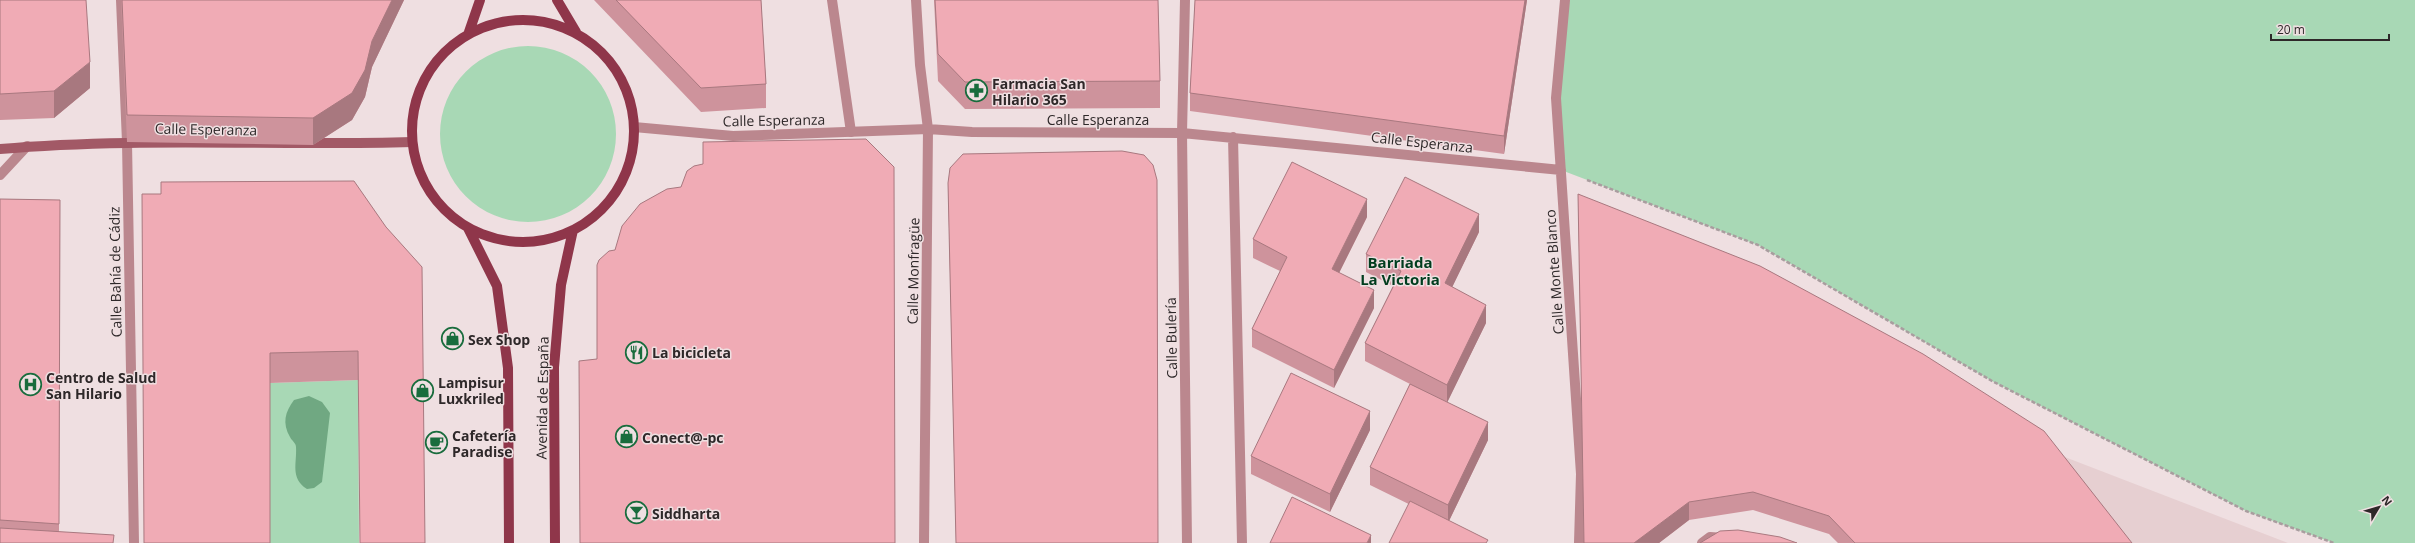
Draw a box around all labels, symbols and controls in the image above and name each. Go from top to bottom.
scale bar [2271,16,2389,42]
text: 20 m [2277,21,2305,38]
place label: Farmacia San Hilario 365 [992,74,1086,109]
pharmacy icon: Farmacia San Hilario 365 [964,78,990,104]
street label: Calle Esperanza [723,110,825,130]
street label: Calle Esperanza [1047,110,1149,129]
street label: Calle Esperanza [155,119,257,139]
street label: Calle Esperanza [1370,127,1474,157]
street label: Calle Bahía de Cádiz [104,206,126,338]
street label: Calle Monte Blanco [1540,209,1568,335]
street label: Calle Monfragüe [903,217,923,325]
district label: Barriada La Victoria [1360,252,1440,289]
street label: Calle Bulería [1161,297,1181,379]
shop icon: Sex Shop [440,326,466,352]
place label: Sex Shop [468,330,530,349]
street label: Avenida de España [531,336,553,460]
restaurant icon: La bicicleta [623,339,649,365]
place label: La bicicleta [652,343,731,362]
place label: Centro de Salud San Hilario [46,368,156,403]
hospital icon: Centro de Salud San Hilario [17,372,43,398]
place label: Lampisur Luxkriled [438,373,504,408]
shop icon: Lampisur Luxkriled [410,377,436,403]
shop icon: Conect@-pc [614,424,640,450]
place label: Cafetería Paradise [452,426,517,461]
place label: Conect@-pc [642,428,723,447]
cafe icon: Cafetería Paradise [424,430,450,456]
north arrow [2359,487,2399,527]
text: N [2379,492,2396,509]
bar icon: Siddharta [624,500,650,526]
place label: Siddharta [652,504,720,523]

